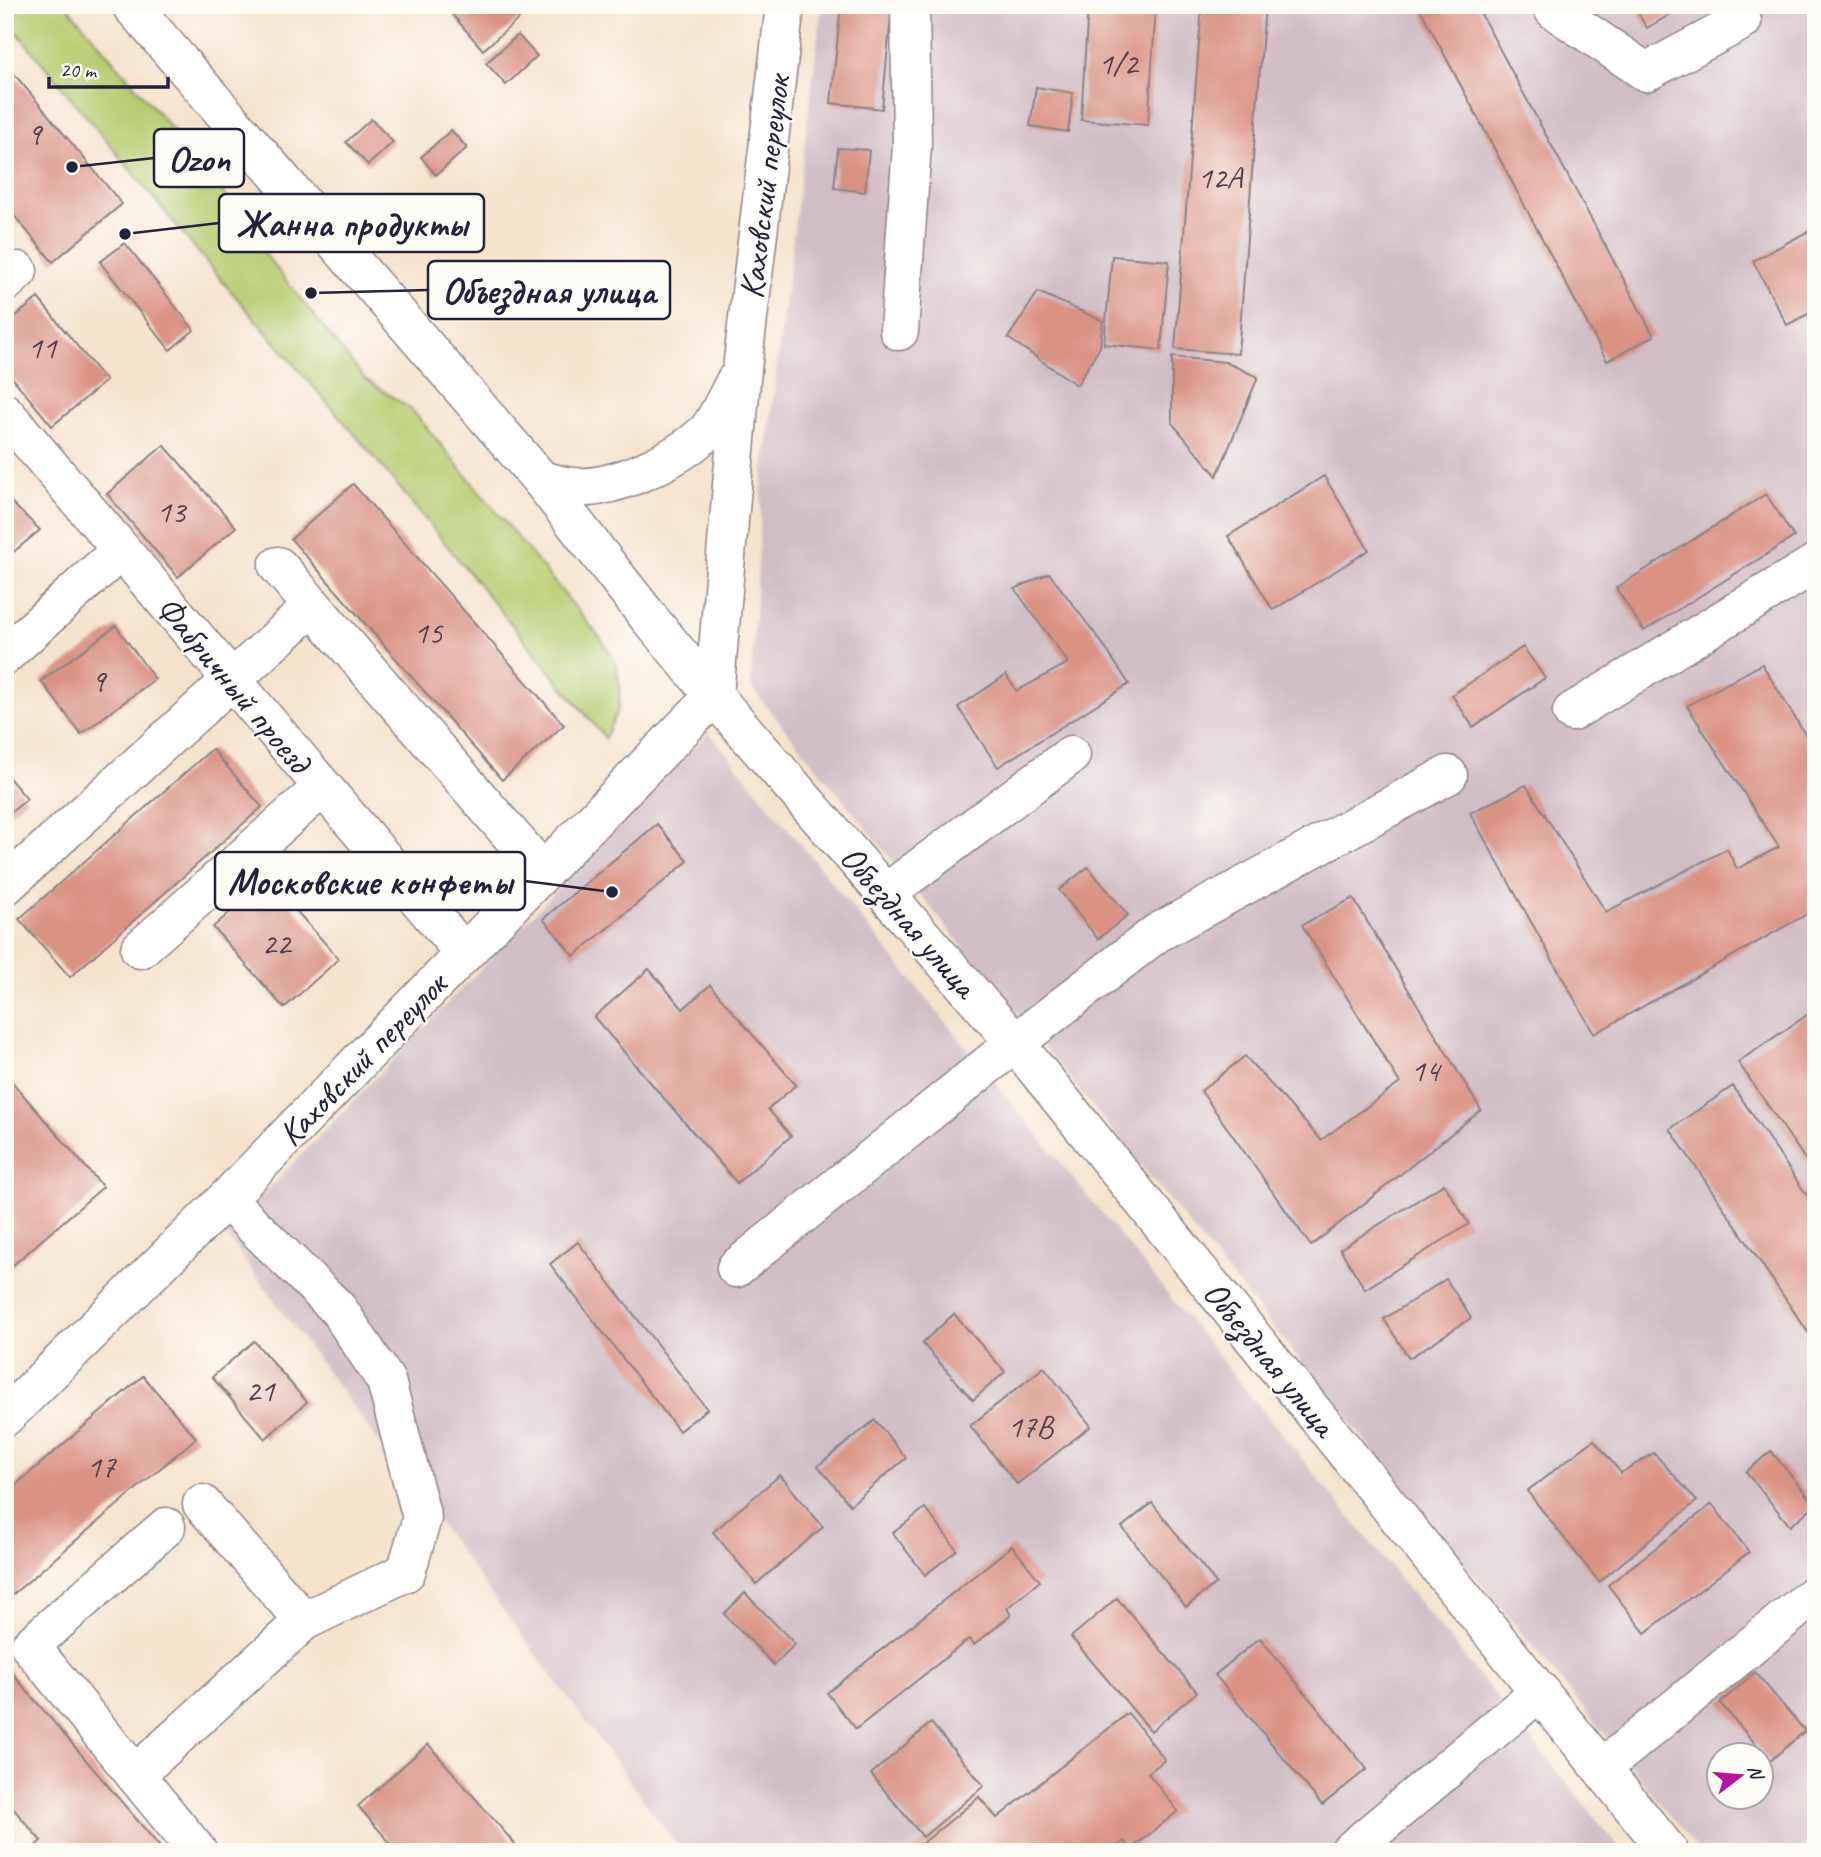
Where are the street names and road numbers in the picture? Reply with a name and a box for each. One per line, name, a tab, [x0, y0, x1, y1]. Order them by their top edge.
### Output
street label: Каховский переулок	[728, 70, 801, 301]
street label: Фабричный проезд	[146, 586, 323, 785]
street label: Объездная улица	[830, 836, 989, 1009]
street label: Каховский переулок	[268, 961, 459, 1156]
street label: Объездная улица	[1193, 1271, 1348, 1447]

